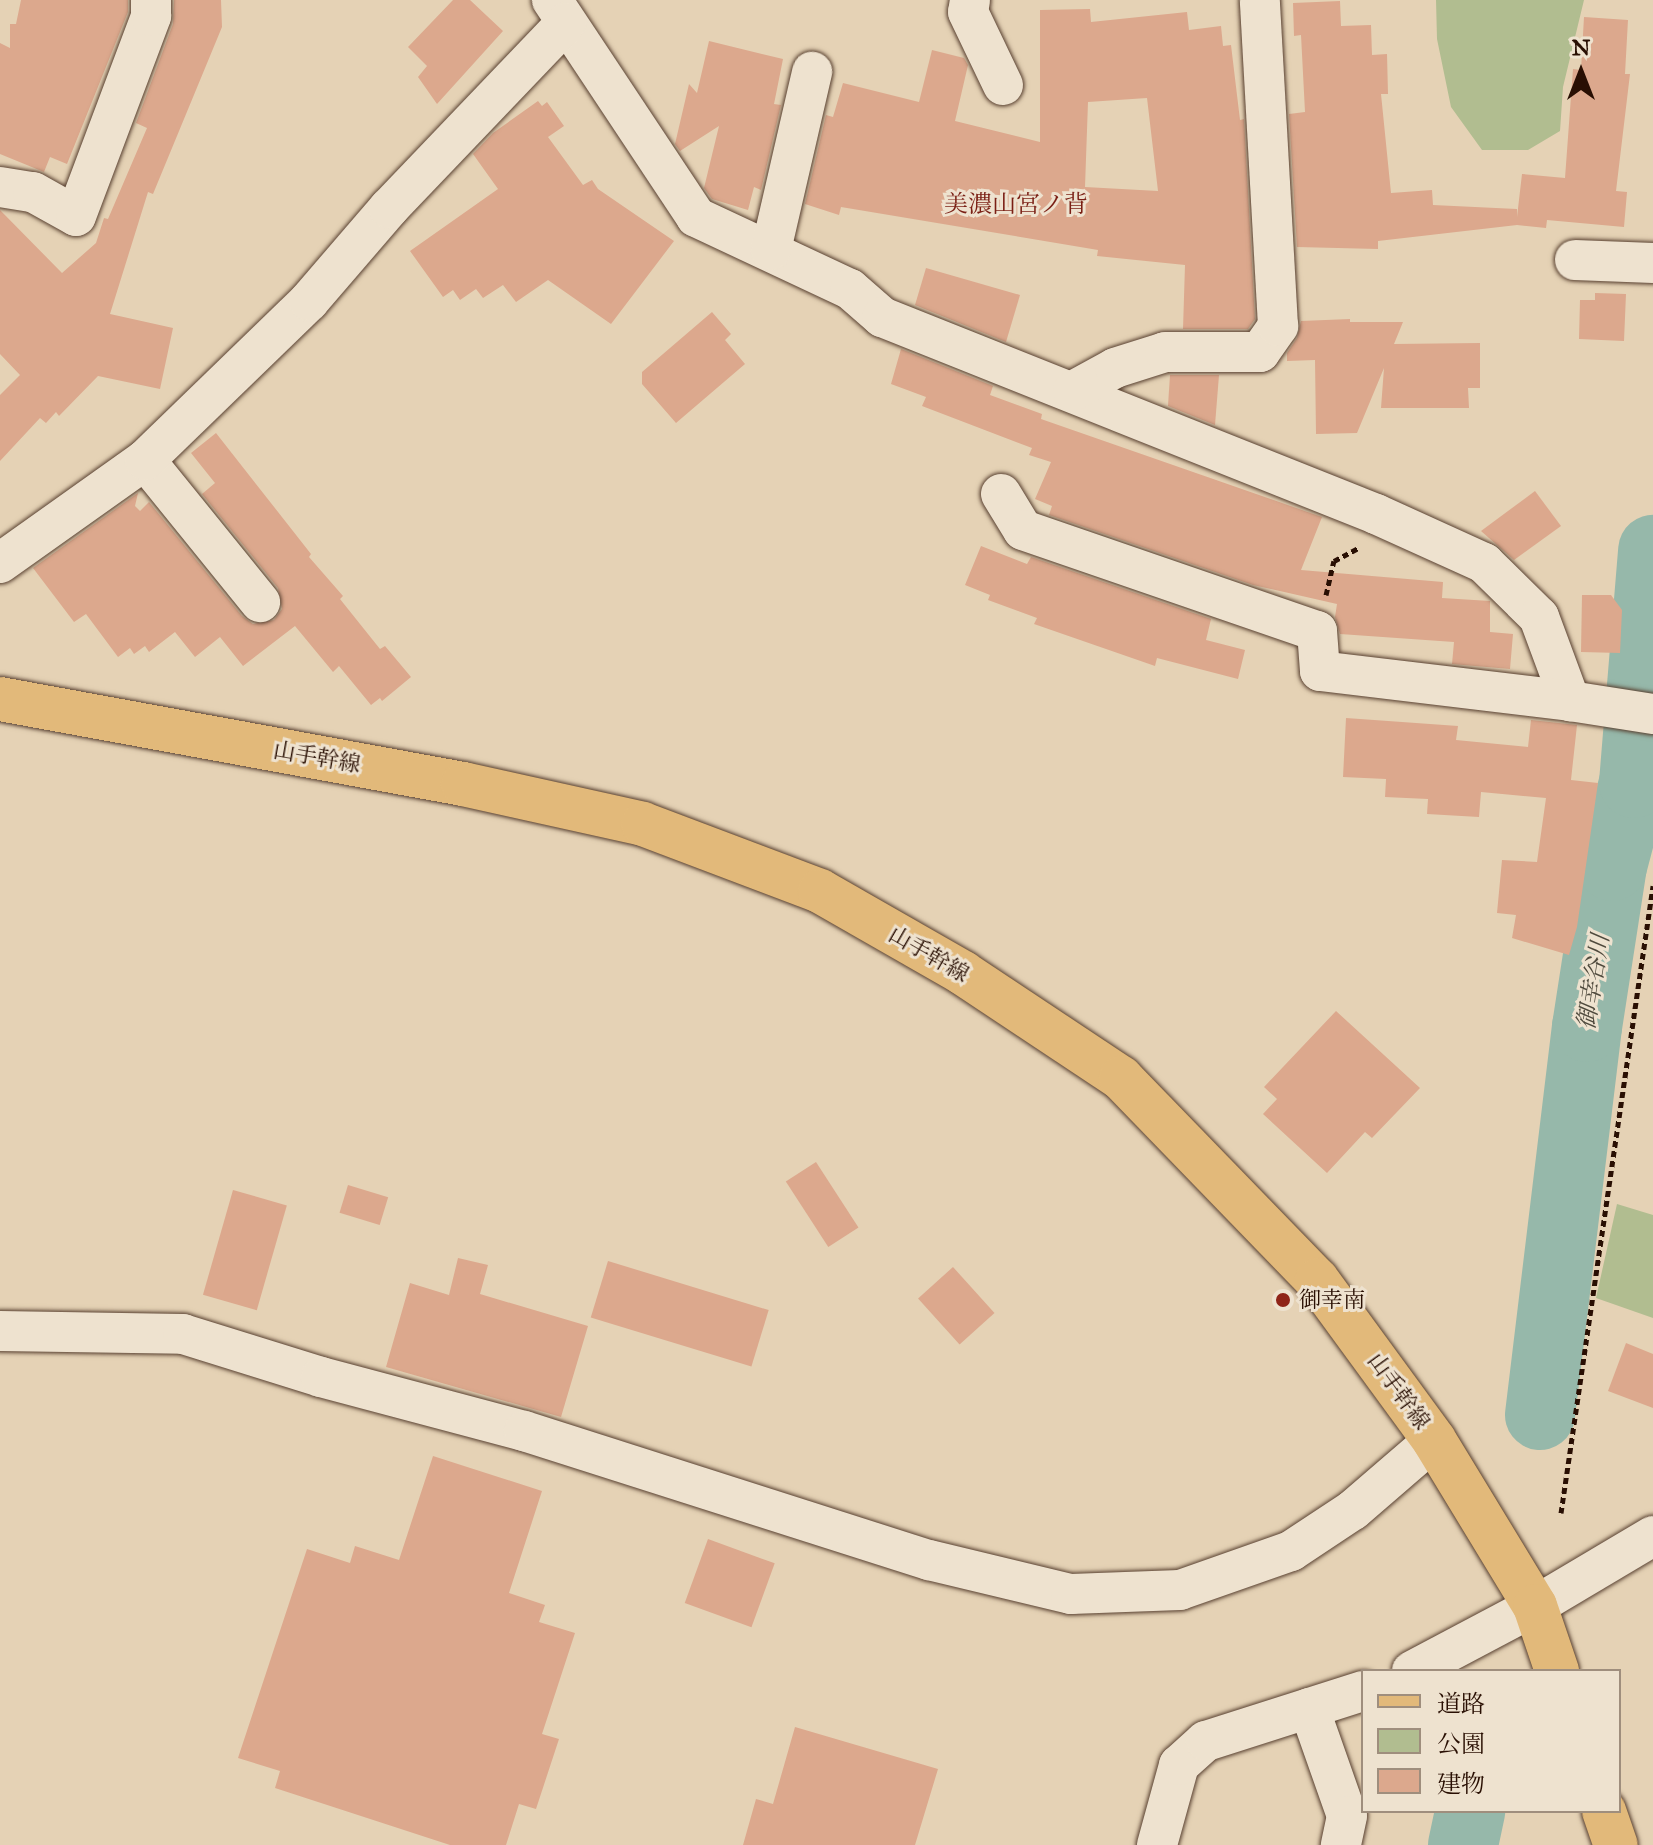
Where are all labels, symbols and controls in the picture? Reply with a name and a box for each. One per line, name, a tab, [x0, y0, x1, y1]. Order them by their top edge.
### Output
north arrow	[1541, 32, 1621, 112]
text: N	[1572, 34, 1590, 61]
district label: 美濃山宮ノ背	[944, 191, 1088, 219]
street label: 山手幹線	[271, 736, 363, 778]
street label: 山手幹線	[884, 921, 974, 987]
water label: 御幸谷川	[1572, 932, 1616, 1032]
place label: 御幸南	[1299, 1287, 1365, 1313]
marker: 御幸南	[1274, 1291, 1292, 1309]
street label: 山手幹線	[1362, 1348, 1436, 1434]
legend	[1361, 1669, 1621, 1813]
text: 道路	[1437, 1689, 1485, 1719]
text: 公園	[1437, 1729, 1485, 1759]
text: 建物	[1437, 1769, 1485, 1799]

